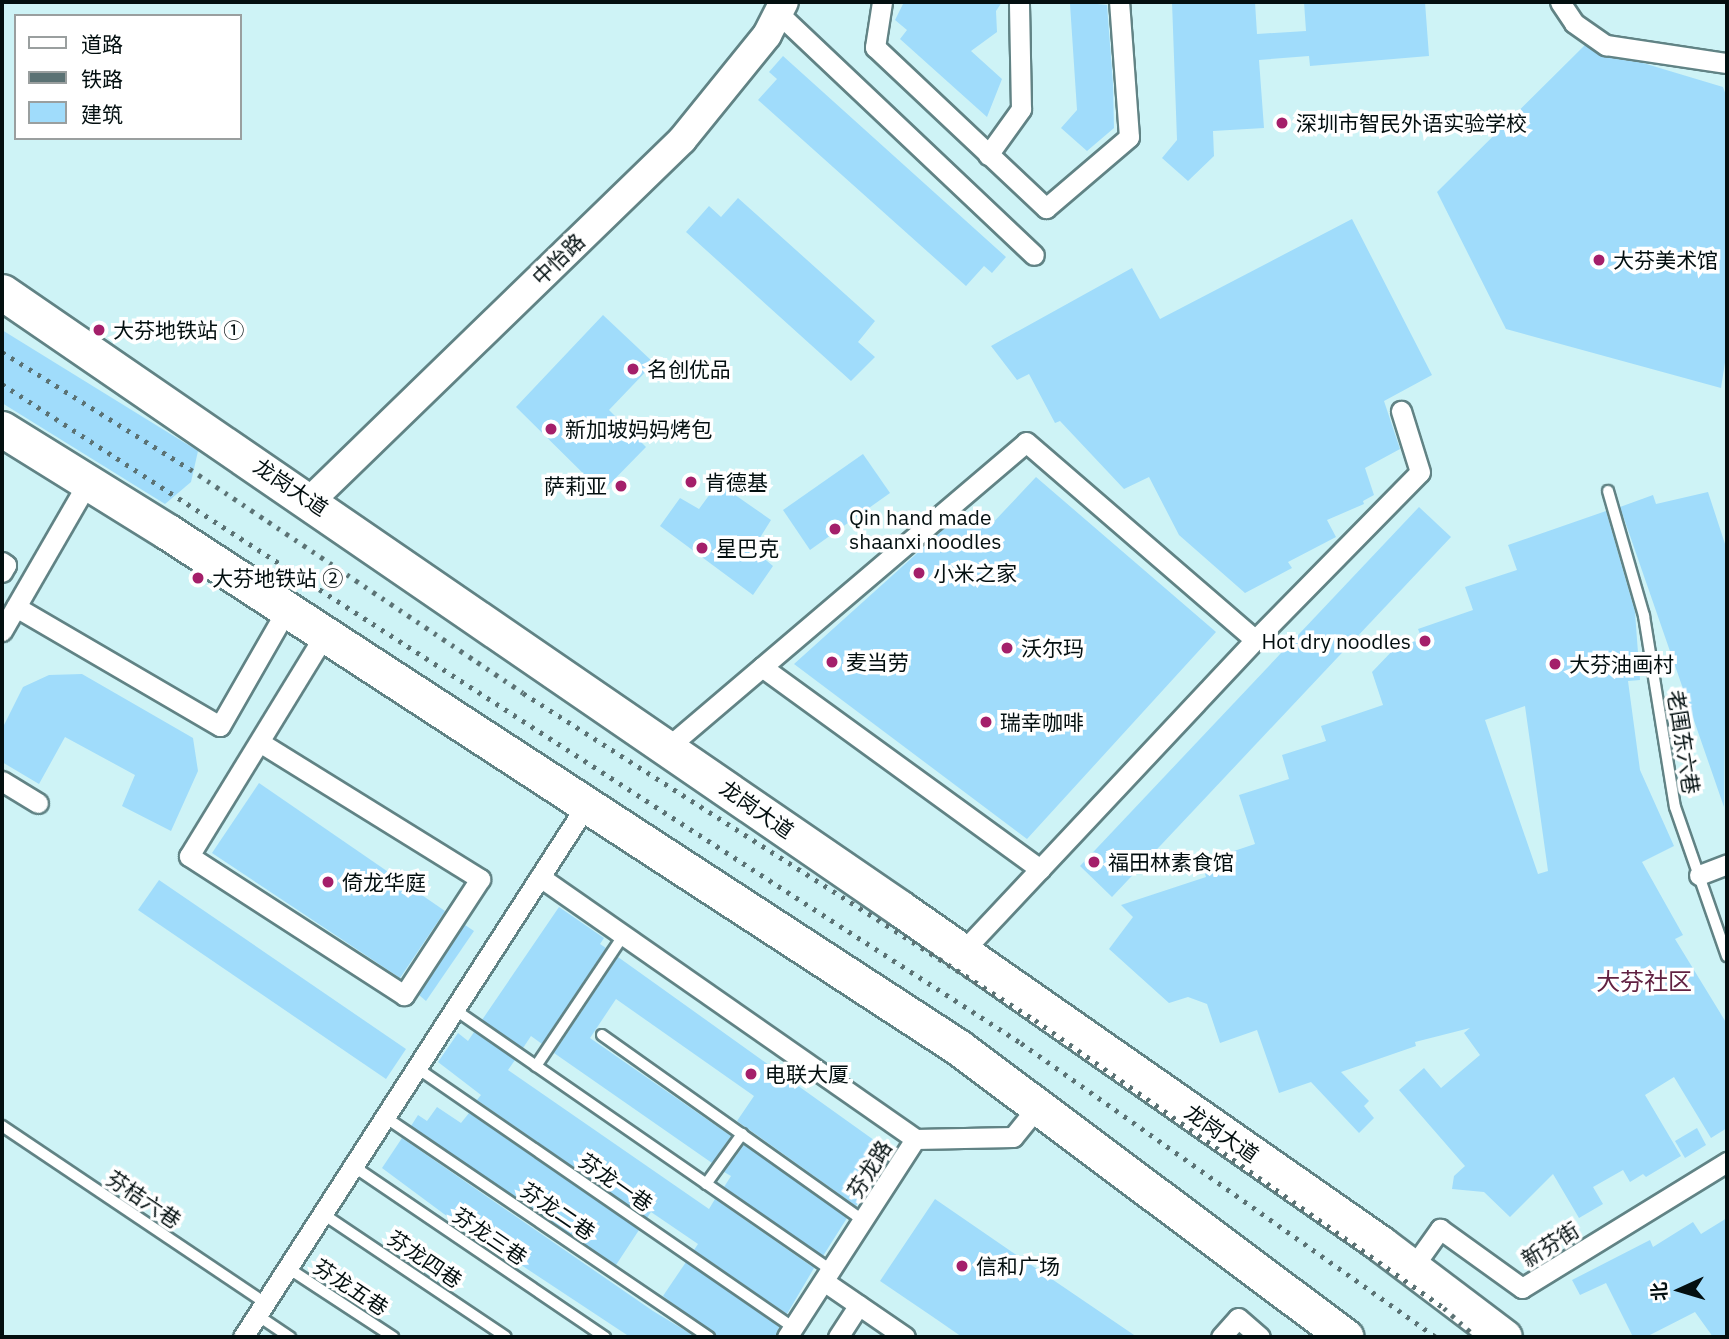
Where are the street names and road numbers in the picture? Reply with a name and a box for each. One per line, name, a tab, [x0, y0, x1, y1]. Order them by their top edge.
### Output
street label: 中怡路	[527, 228, 589, 290]
street label: 龙岗大道	[249, 453, 333, 521]
street label: 老围东六巷	[1663, 688, 1705, 796]
street label: 龙岗大道	[715, 775, 799, 843]
street label: 龙岗大道	[1180, 1099, 1264, 1167]
street label: 芬龙路	[842, 1136, 896, 1202]
street label: 芬龙一巷	[574, 1148, 658, 1216]
street label: 芬桔六巷	[102, 1165, 186, 1233]
street label: 芬龙二巷	[516, 1177, 600, 1245]
street label: 芬龙三巷	[448, 1202, 532, 1270]
street label: 新芬街	[1517, 1217, 1583, 1271]
street label: 芬龙四巷	[383, 1225, 467, 1293]
street label: 芬龙五巷	[309, 1254, 393, 1320]

